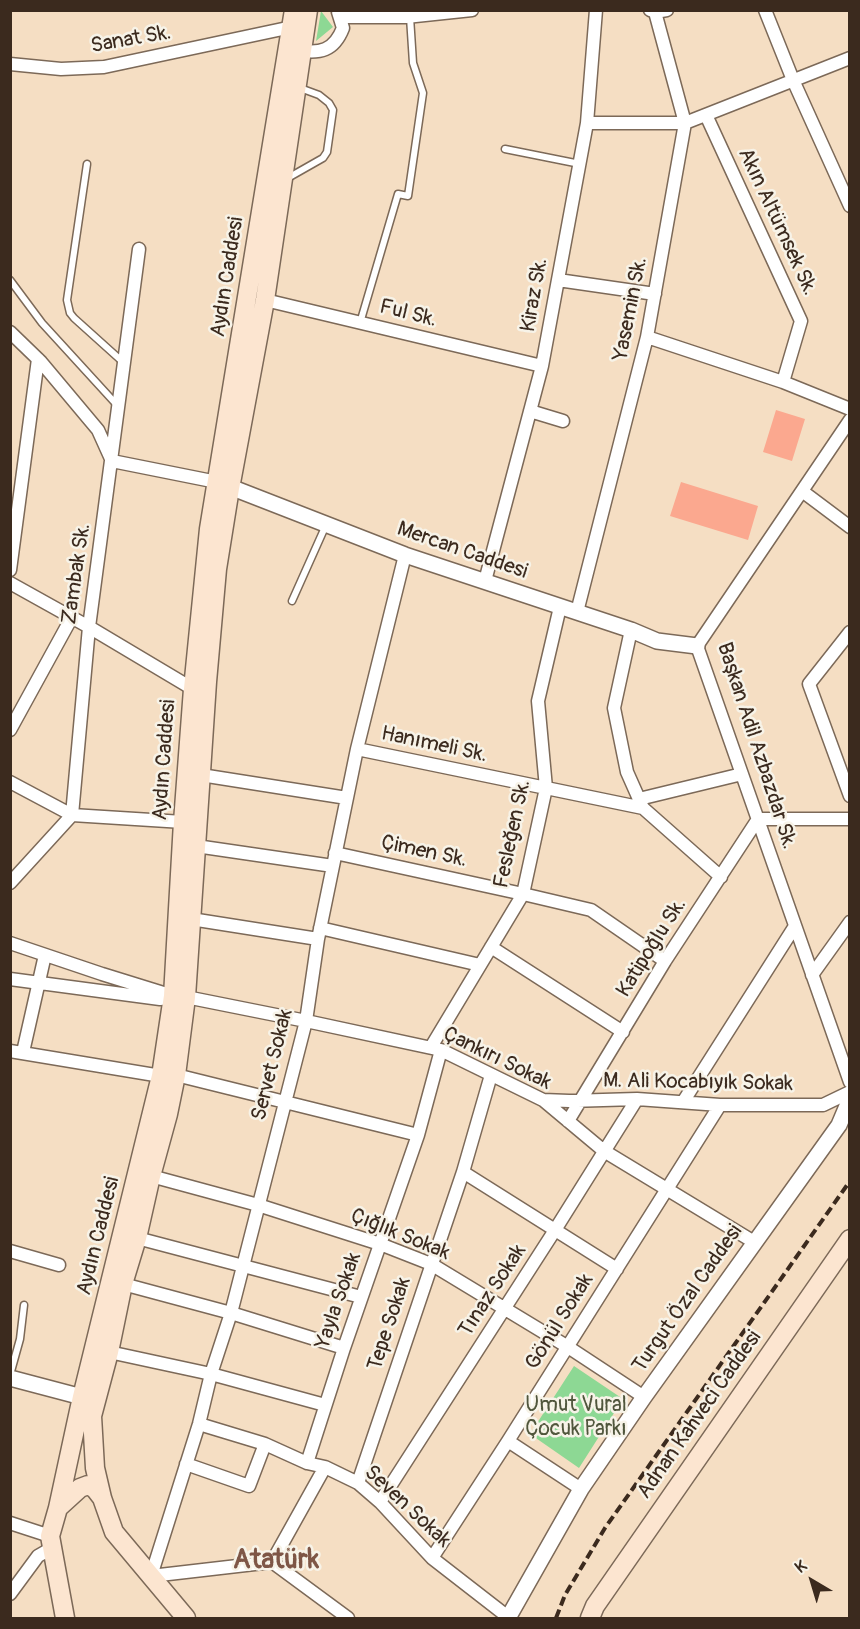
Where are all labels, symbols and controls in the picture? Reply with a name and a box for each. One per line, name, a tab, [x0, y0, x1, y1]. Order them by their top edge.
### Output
street label: Sanat Sk.	[89, 21, 173, 59]
street label: Akın Altümsek Sk.	[732, 144, 822, 300]
street label: Aydın Caddesi	[206, 215, 250, 339]
street label: Yasemin Sk.	[609, 255, 653, 363]
street label: Kiraz Sk.	[516, 256, 554, 334]
street label: Ful Sk.	[377, 295, 439, 333]
street label: Mercan Caddesi	[394, 517, 530, 585]
street label: Zambak Sk.	[57, 522, 97, 626]
street label: Başkan Adil Azbazdar Sk.	[711, 640, 801, 852]
street label: Aydın Caddesi	[148, 699, 182, 821]
street label: Hanımeli Sk.	[379, 721, 489, 769]
street label: Fesleğen Sk.	[489, 778, 537, 890]
street label: Çimen Sk.	[379, 831, 469, 873]
street label: Katipoğlu Sk.	[612, 894, 692, 1002]
street label: Servet Sokak	[247, 1007, 299, 1123]
street label: Çankırı Sokak	[439, 1022, 555, 1096]
street label: M. Ali Kocabıyık Sokak	[603, 1069, 793, 1097]
street label: Aydın Caddesi	[72, 1174, 126, 1298]
street label: Çığlık Sokak	[347, 1204, 453, 1266]
street label: Turgut Özal Caddesi	[628, 1220, 748, 1378]
street label: Tınaz Sokak	[454, 1240, 532, 1342]
street label: Yayla Sokak	[311, 1250, 367, 1352]
street label: Gönül Sokak	[521, 1269, 599, 1375]
street label: Tepe Sokak	[363, 1274, 417, 1374]
street label: Adnan Kahveci Caddesi	[632, 1326, 768, 1504]
park label: Umut Vural Çocuk Parkı	[525, 1393, 627, 1443]
street label: Seven Sokak	[358, 1461, 456, 1553]
district label: Atatürk	[233, 1545, 319, 1577]
north arrow	[782, 1551, 842, 1611]
text: K	[791, 1556, 811, 1578]

